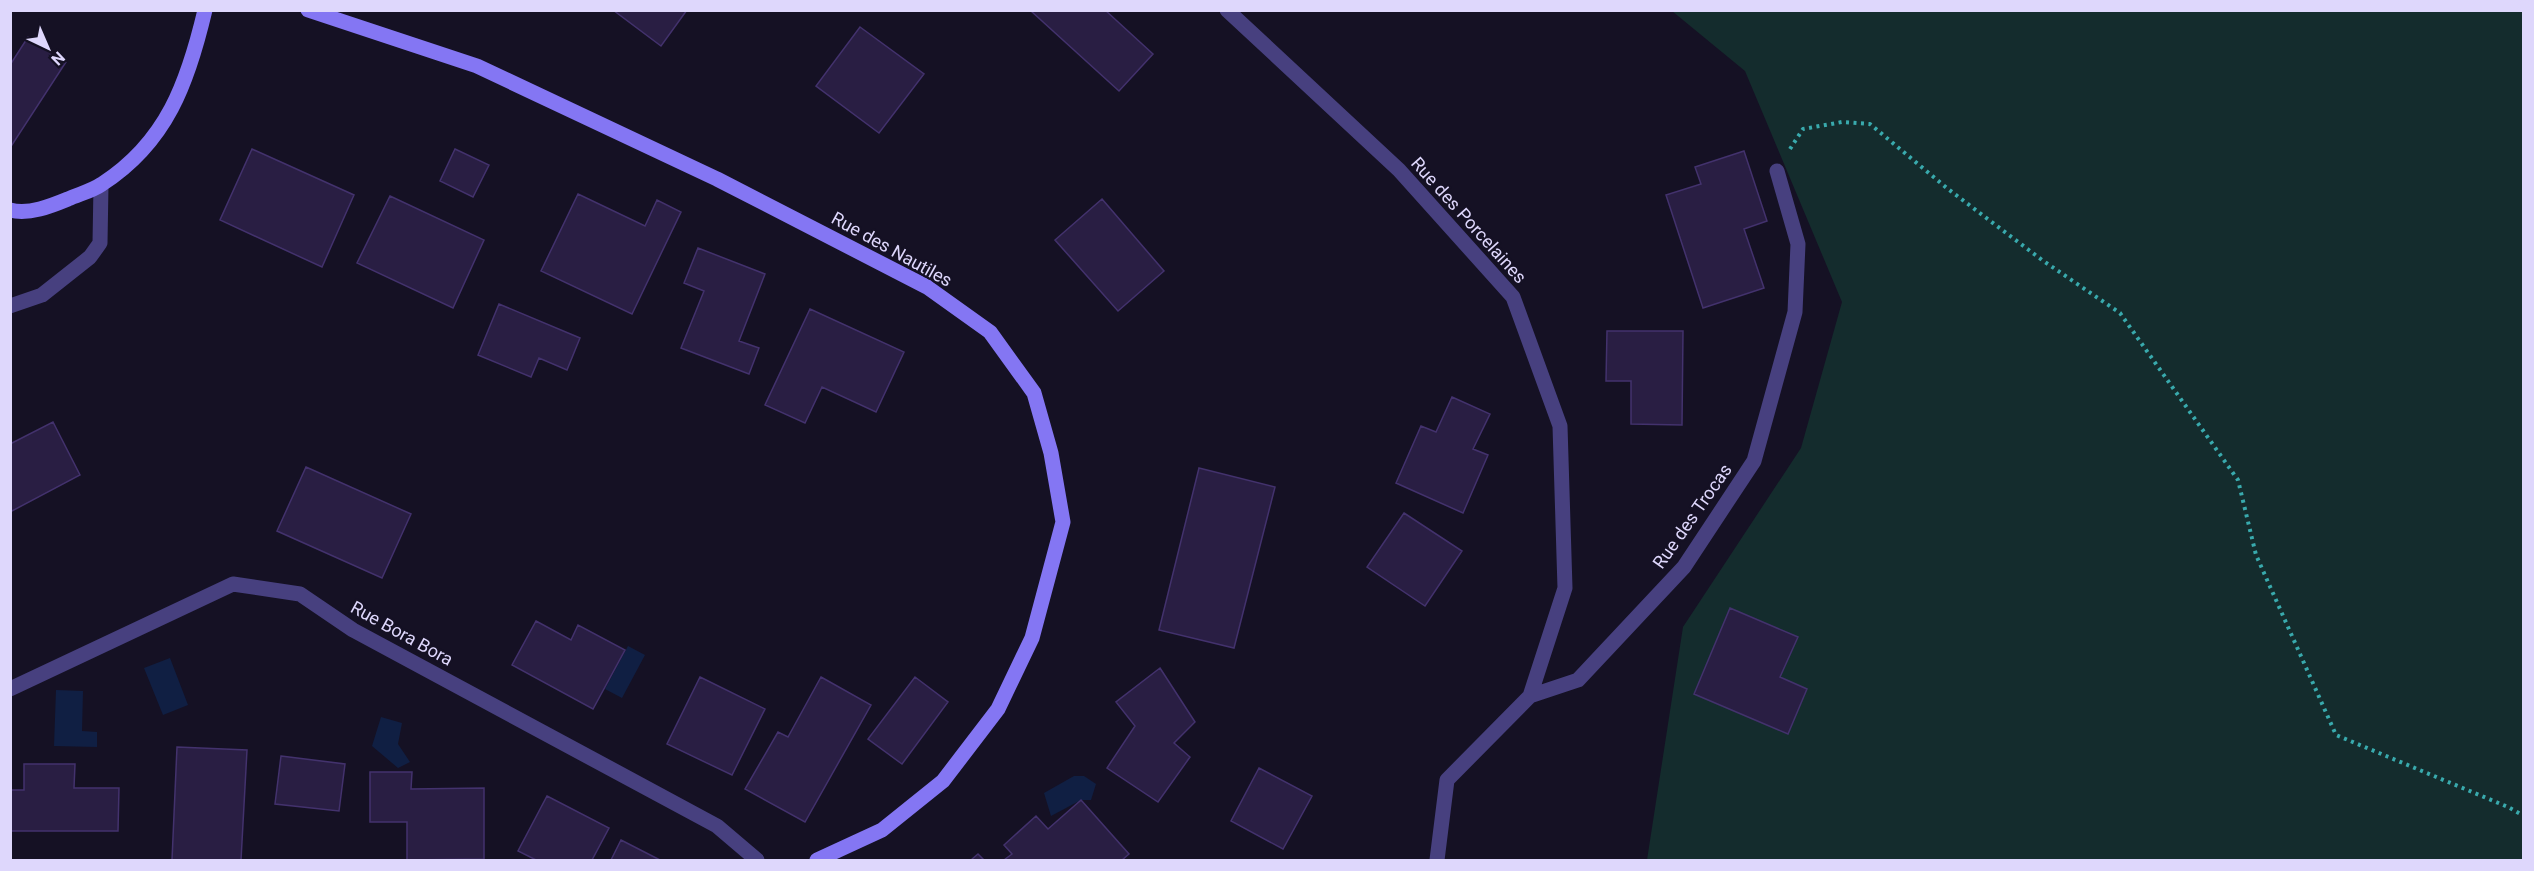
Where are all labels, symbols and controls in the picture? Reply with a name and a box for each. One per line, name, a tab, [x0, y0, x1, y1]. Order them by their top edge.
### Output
north arrow	[18, 18, 78, 78]
text: N	[47, 48, 69, 69]
street label: Rue des Porcelaines	[1407, 153, 1531, 287]
street label: Rue des Nautiles	[828, 207, 956, 291]
street label: Rue des Trocas	[1648, 460, 1736, 572]
street label: Rue Bora Bora	[347, 596, 457, 670]

